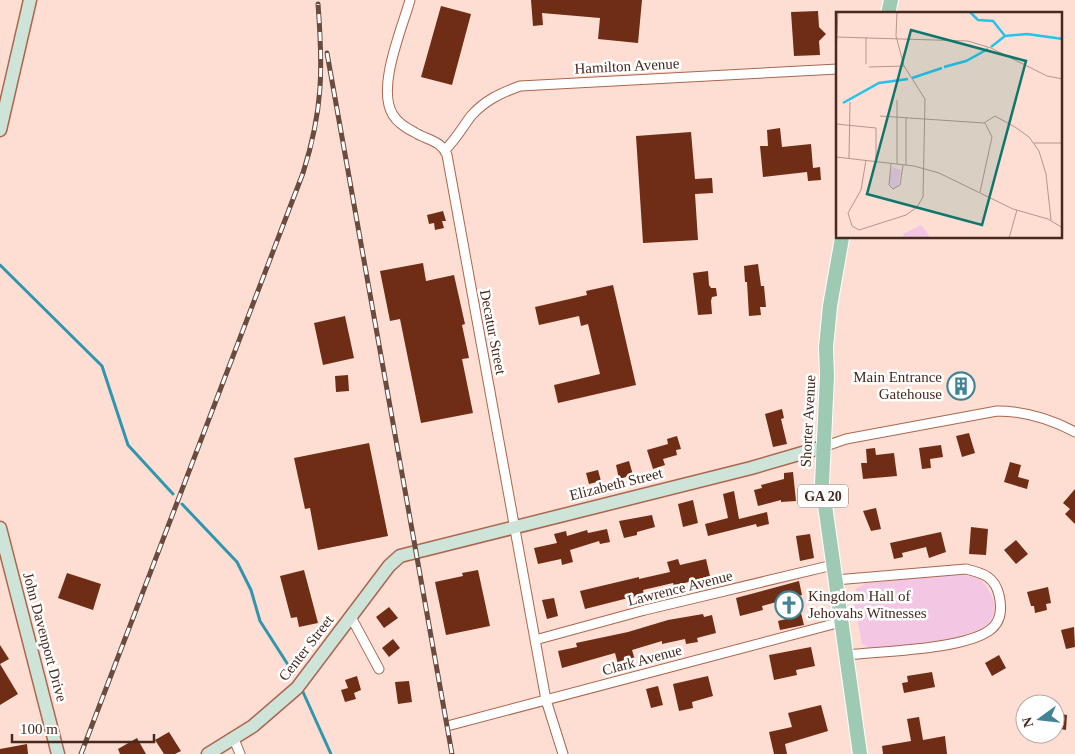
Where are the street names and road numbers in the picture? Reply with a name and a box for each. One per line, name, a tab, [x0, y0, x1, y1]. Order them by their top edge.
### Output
street label: Hamilton Avenue	[574, 55, 680, 77]
street label: Decatur Street	[477, 288, 509, 377]
street label: Shorter Avenue	[798, 374, 818, 468]
street label: Elizabeth Street	[568, 465, 665, 503]
road number: GA 20	[798, 484, 848, 508]
street label: Lawrence Avenue	[626, 567, 734, 609]
street label: John Davenport Drive	[20, 571, 70, 704]
street label: Center Street	[275, 611, 337, 684]
street label: Clark Avenue	[600, 642, 684, 678]

